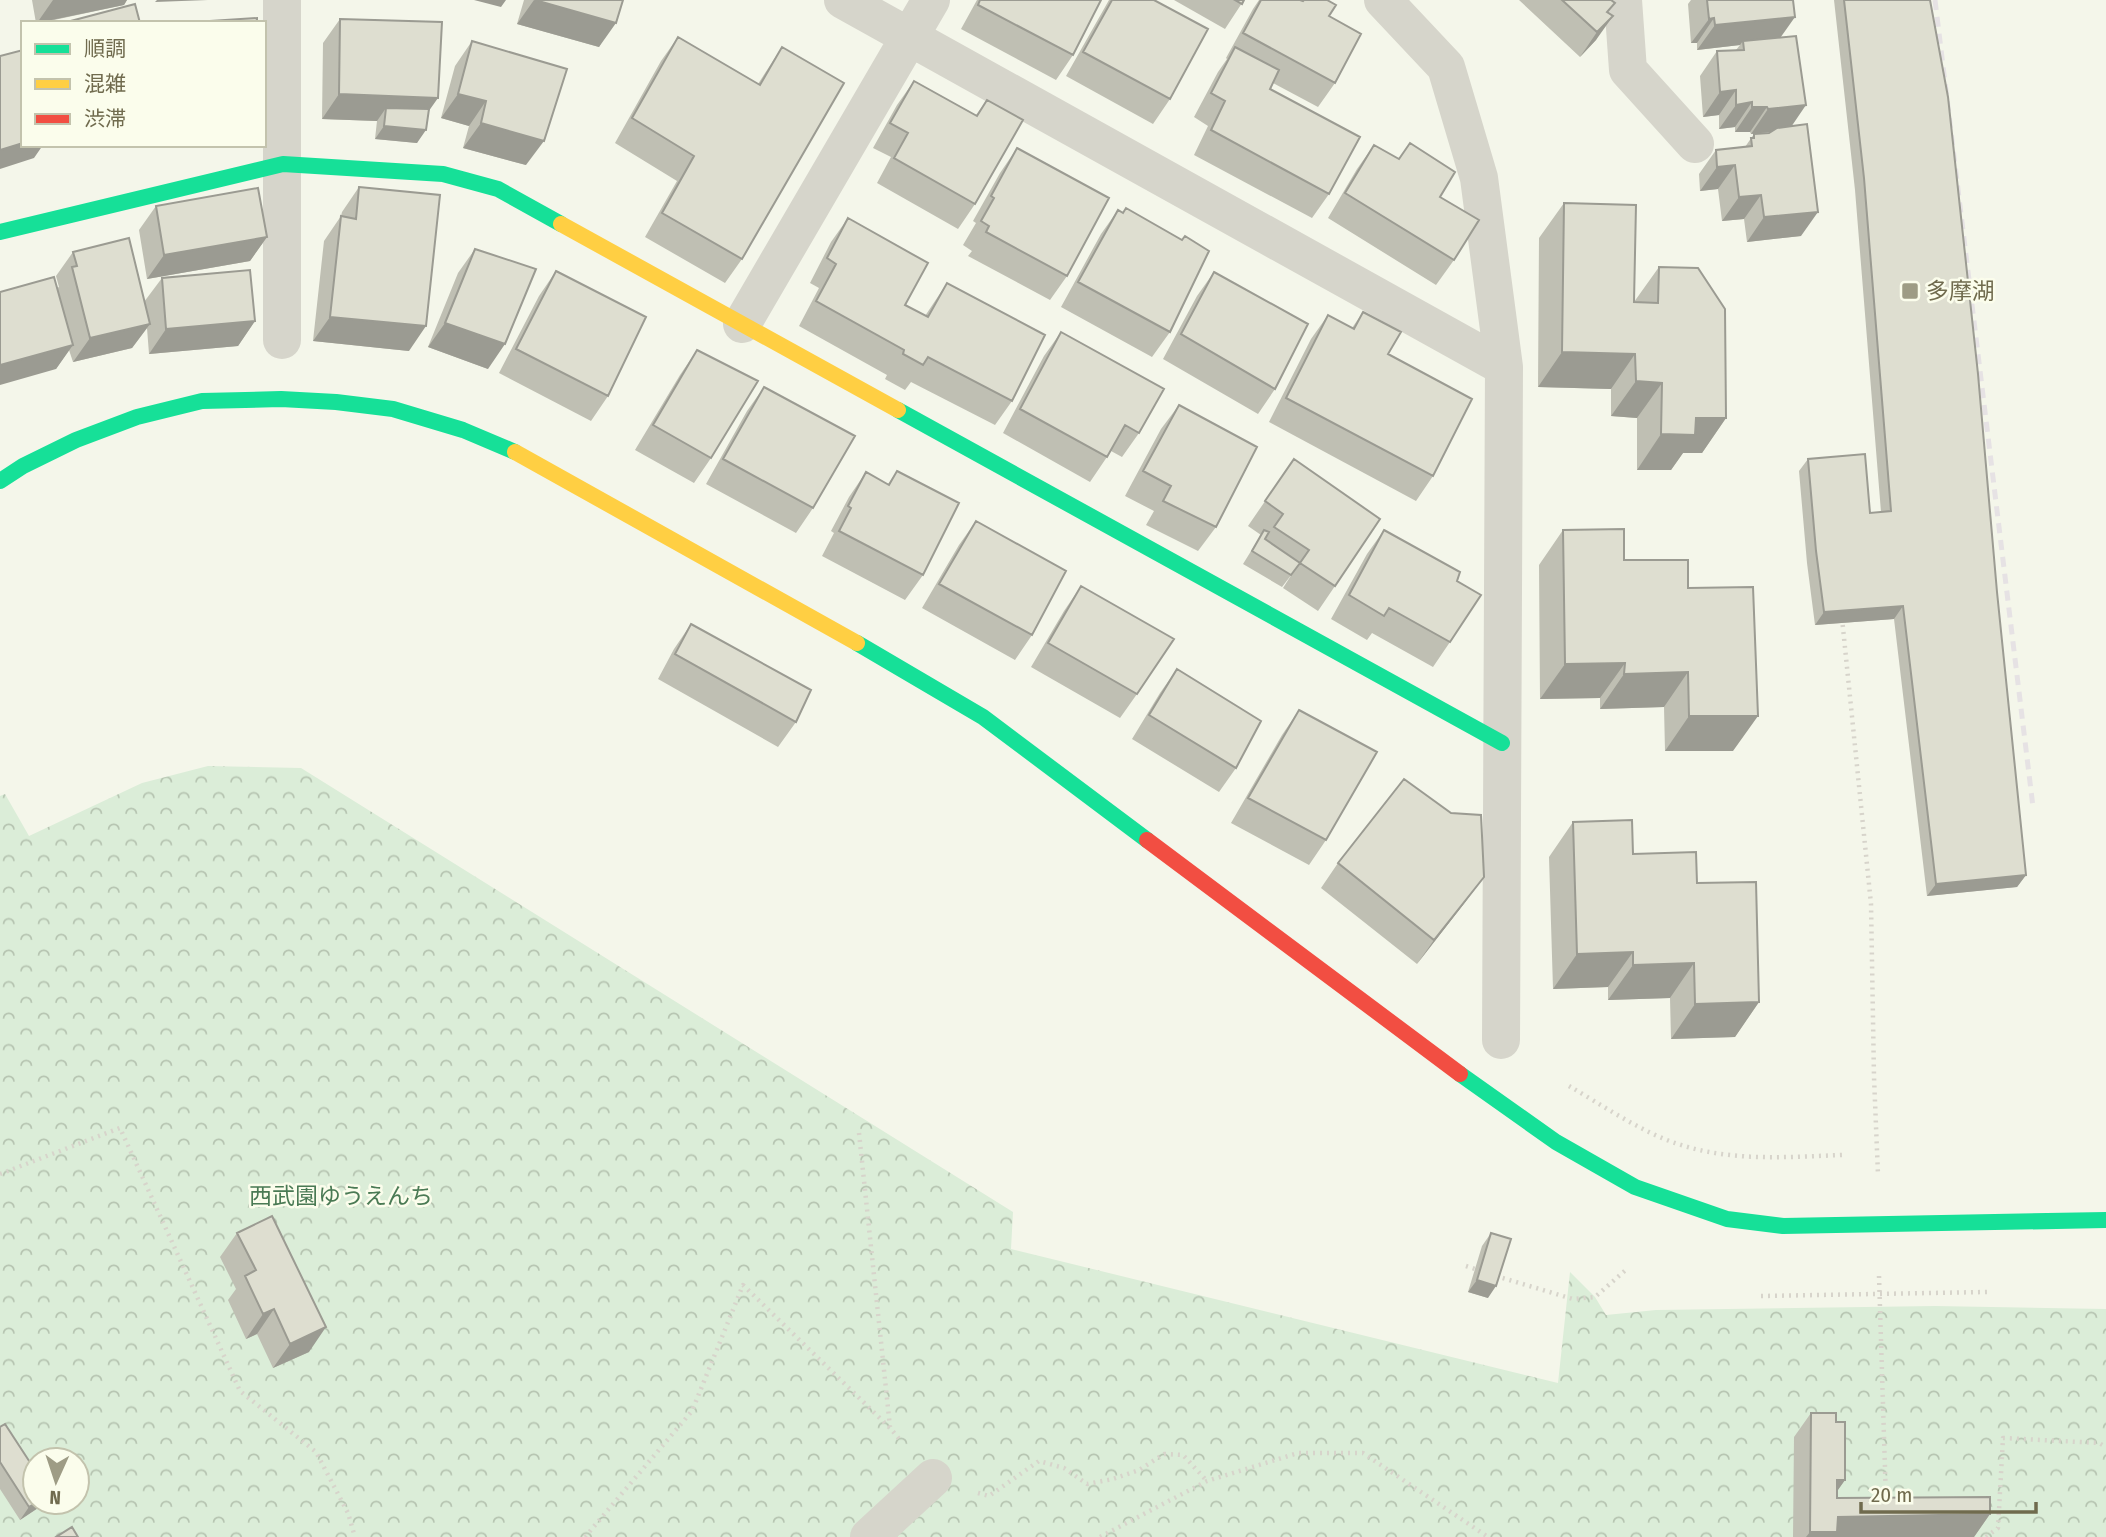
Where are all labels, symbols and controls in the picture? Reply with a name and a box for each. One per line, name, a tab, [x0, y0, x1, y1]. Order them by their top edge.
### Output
legend	[21, 21, 266, 147]
text: 順調	[84, 36, 126, 62]
text: 混雑	[84, 71, 126, 97]
text: 渋滞	[84, 106, 126, 132]
place label: 多摩湖	[1926, 277, 1995, 305]
marker: 多摩湖	[1900, 281, 1920, 301]
park label: 西武園ゆうえんち	[249, 1182, 433, 1210]
north arrow	[21, 1446, 91, 1516]
scale bar	[1861, 1470, 2036, 1514]
text: 20 m	[1871, 1482, 1912, 1508]
text: N	[49, 1486, 61, 1509]

